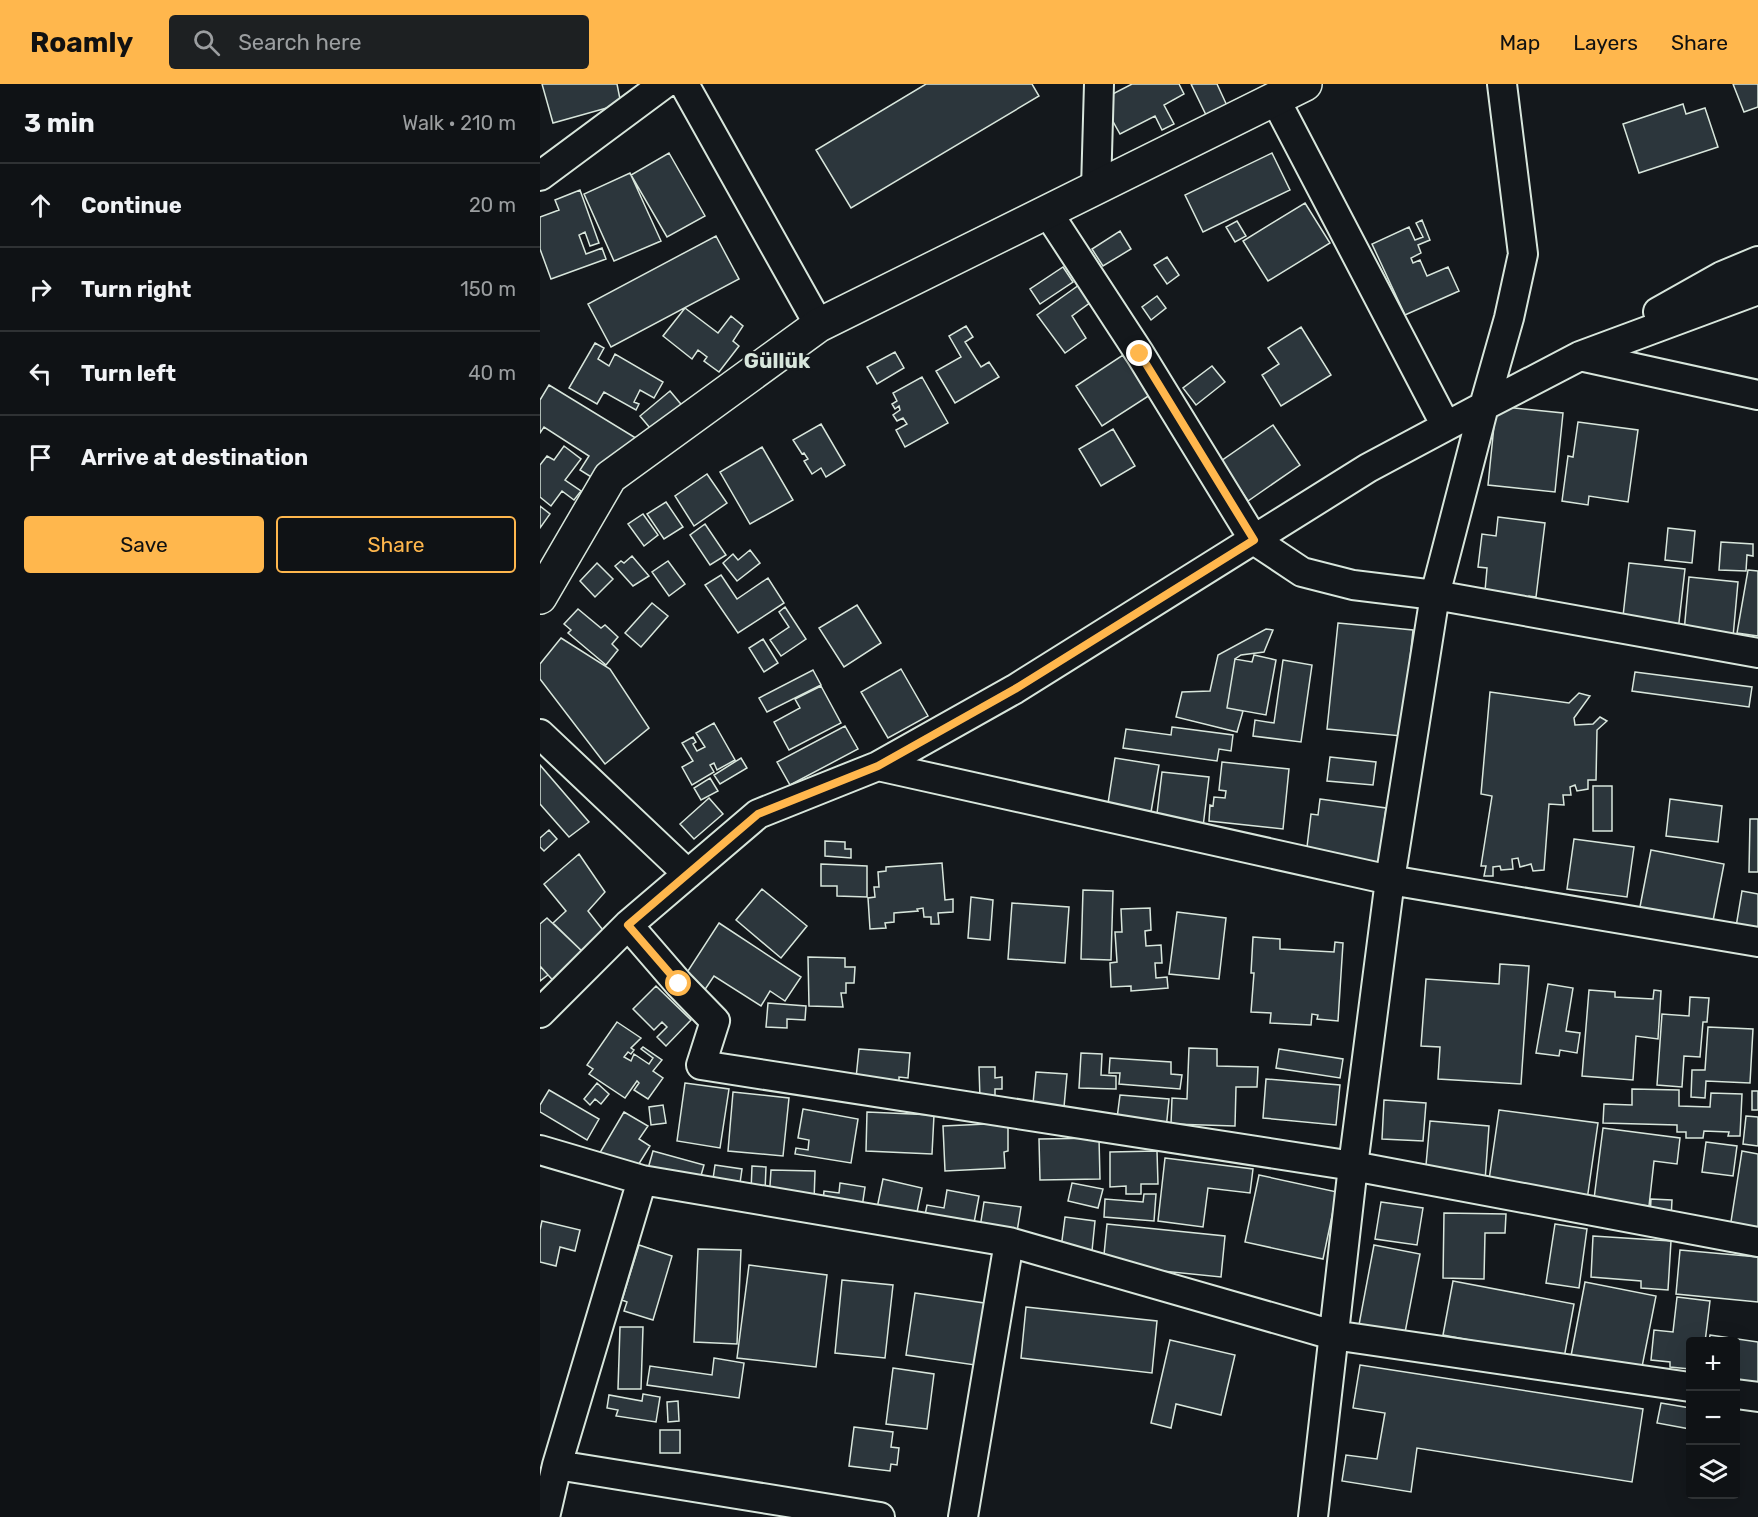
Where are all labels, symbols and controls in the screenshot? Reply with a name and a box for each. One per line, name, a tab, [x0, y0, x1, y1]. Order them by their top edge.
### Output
search box	[169, 15, 589, 69]
text: Roamly	[30, 26, 133, 59]
icon: search	[190, 26, 223, 59]
text: Search here	[238, 29, 362, 56]
text: Map	[1499, 30, 1540, 55]
text: Layers	[1573, 30, 1638, 55]
text: Share	[1671, 30, 1728, 55]
text: 3 min	[24, 108, 95, 139]
text: Walk · 210 m	[402, 111, 516, 135]
icon: ahead	[24, 189, 57, 222]
text: Continue	[81, 192, 182, 219]
text: 20 m	[469, 193, 516, 217]
icon: right	[24, 273, 57, 306]
text: Turn right	[81, 276, 191, 303]
text: 150 m	[460, 277, 516, 301]
route end	[1126, 340, 1152, 366]
district label: Güllük	[744, 348, 811, 373]
icon: left	[24, 357, 57, 390]
text: Turn left	[81, 360, 176, 387]
text: 40 m	[468, 361, 516, 385]
icon: arrive	[24, 441, 57, 474]
text: Arrive at destination	[81, 444, 308, 471]
button: Save	[24, 516, 264, 573]
button: Share	[276, 516, 516, 573]
route start	[665, 970, 691, 996]
map controls	[1686, 1337, 1740, 1499]
button: +	[1686, 1337, 1740, 1391]
button: −	[1686, 1391, 1740, 1445]
button: layers	[1686, 1445, 1740, 1499]

